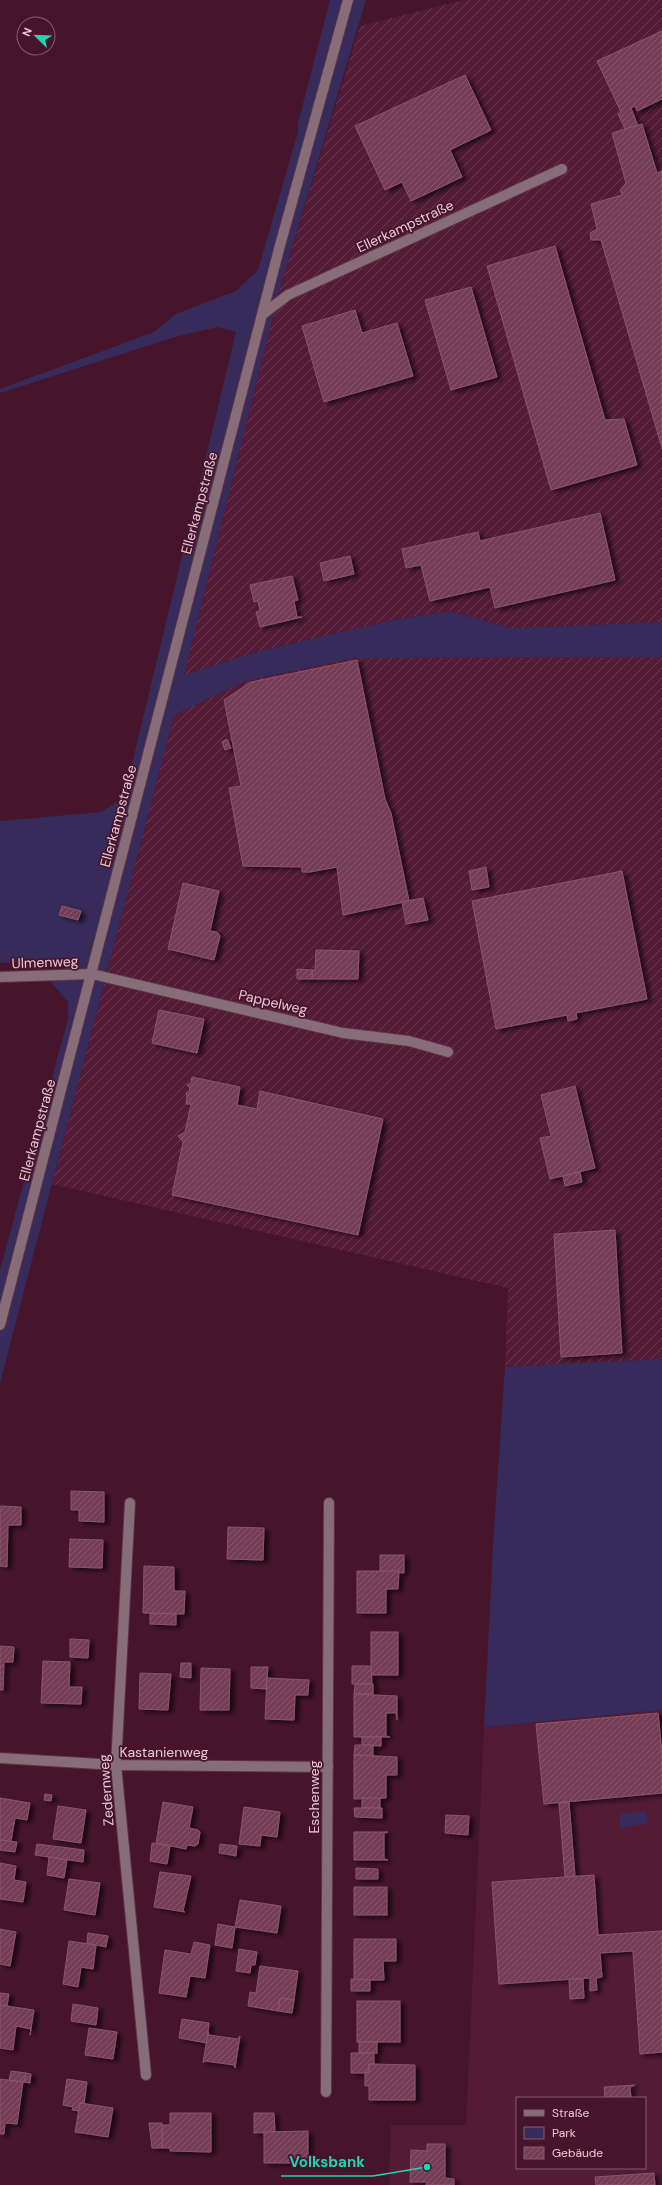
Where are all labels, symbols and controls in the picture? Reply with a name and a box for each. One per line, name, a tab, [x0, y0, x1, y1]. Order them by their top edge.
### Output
north arrow	[16, 16, 56, 56]
text: N	[19, 26, 35, 39]
street label: Ellerkampstraße	[354, 196, 456, 256]
street label: Ellerkampstraße	[177, 450, 221, 556]
street label: Ellerkampstraße	[96, 763, 140, 869]
street label: Ulmenweg	[11, 952, 79, 972]
street label: Pappelweg	[237, 985, 309, 1019]
street label: Ellerkampstraße	[15, 1077, 59, 1183]
street label: Kastanienweg	[120, 1743, 209, 1761]
street label: Zedernweg	[95, 1753, 117, 1826]
street label: Eschenweg	[305, 1760, 323, 1834]
legend	[516, 2097, 646, 2169]
text: Straße	[552, 2105, 589, 2121]
text: Park	[552, 2125, 576, 2141]
text: Gebäude	[552, 2145, 603, 2161]
callout: Volksbank	[281, 2149, 373, 2176]
text: Volksbank	[289, 2152, 365, 2172]

